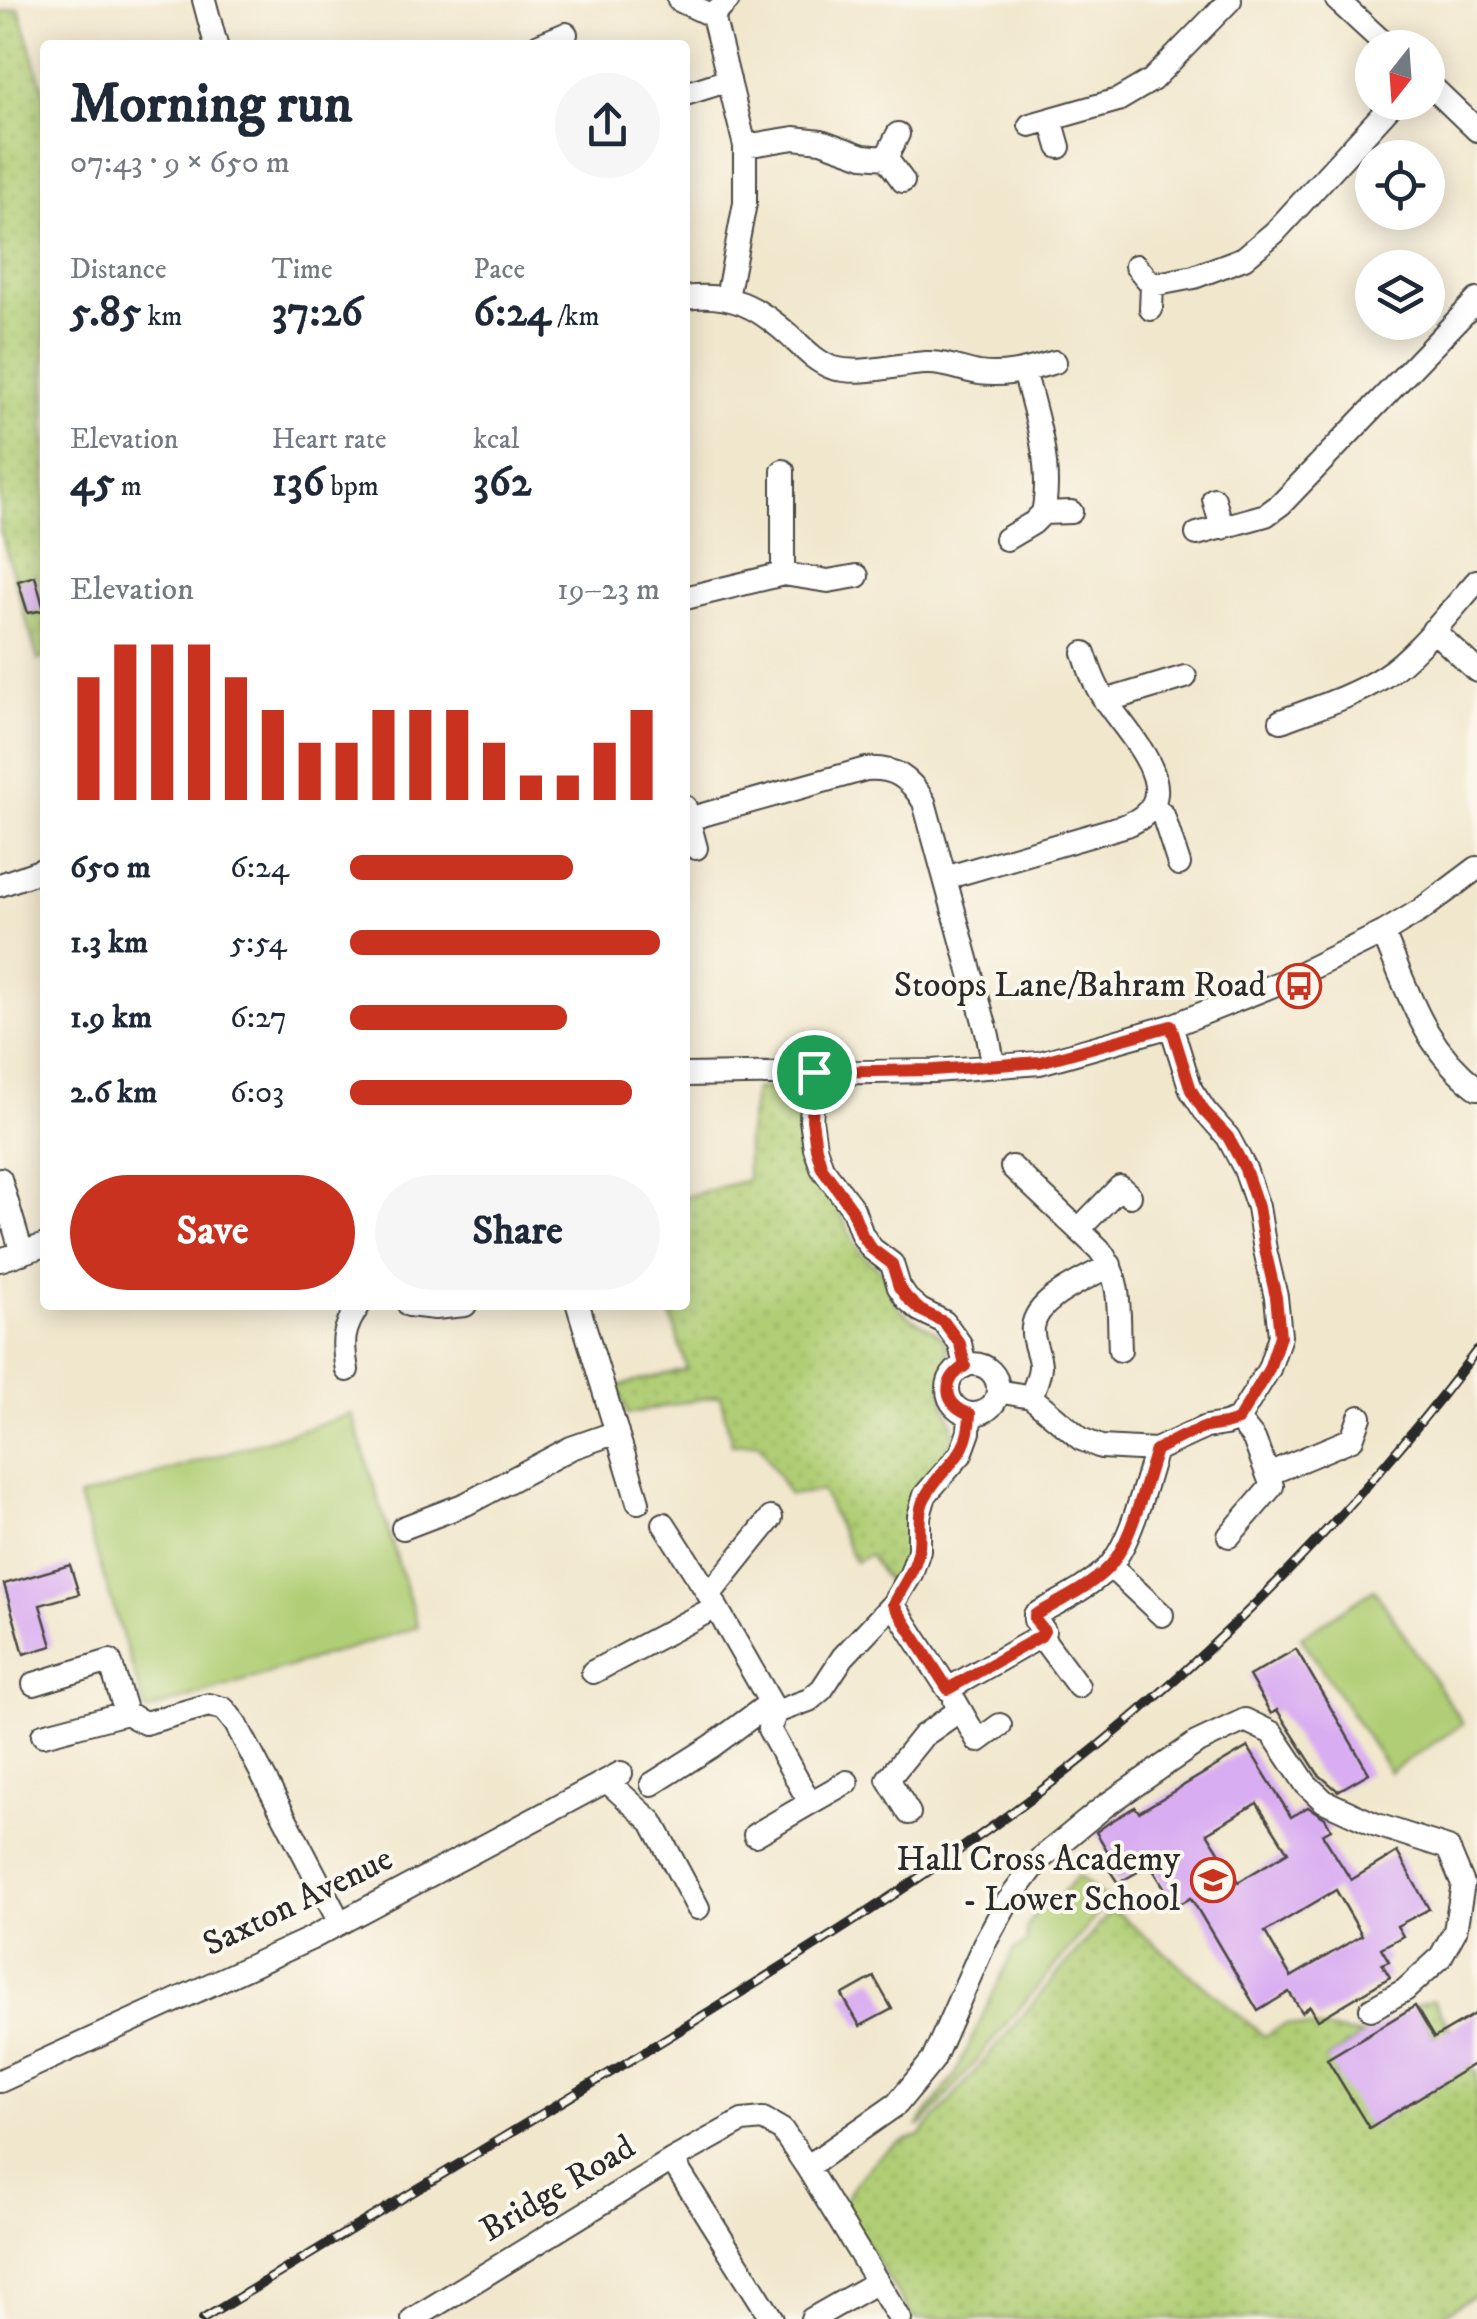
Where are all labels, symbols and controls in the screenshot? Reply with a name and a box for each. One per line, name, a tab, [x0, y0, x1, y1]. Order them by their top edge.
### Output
north arrow	[1355, 30, 1445, 120]
map controls	[1355, 30, 1445, 340]
text: Morning run	[70, 71, 352, 140]
button: share	[555, 73, 660, 178]
button: locate	[1355, 140, 1445, 230]
text: 07:43 · 9 × 650 m	[70, 143, 290, 183]
button: layers	[1355, 250, 1445, 340]
text: Distance	[70, 252, 166, 287]
text: Time	[272, 252, 332, 287]
text: Pace	[473, 252, 525, 287]
text: 5.85	[70, 287, 141, 339]
text: 37:26	[272, 287, 363, 339]
text: 6:24	[473, 287, 551, 339]
text: km	[141, 299, 182, 334]
text: /km	[551, 299, 600, 334]
text: Elevation	[70, 422, 178, 457]
text: Heart rate	[272, 422, 387, 457]
text: kcal	[473, 422, 519, 457]
text: 45	[70, 457, 115, 509]
text: 136	[272, 457, 325, 509]
text: 362	[473, 457, 532, 509]
text: m	[115, 469, 142, 504]
text: bpm	[325, 469, 379, 504]
text: Elevation	[70, 570, 194, 610]
text: 19–23 m	[557, 570, 660, 610]
text: 650 m	[70, 848, 151, 888]
text: 6:24	[230, 848, 289, 888]
text: 1.3 km	[70, 923, 148, 963]
text: 5:54	[230, 923, 287, 963]
bus stop icon: Stoops Lane/Bahram Road	[1276, 963, 1322, 1009]
place label: Stoops Lane/Bahram Road	[894, 964, 1267, 1008]
text: 1.9 km	[70, 998, 152, 1038]
text: 6:27	[230, 998, 287, 1038]
pin	[772, 1030, 857, 1115]
icon: arrive	[787, 1045, 842, 1100]
text: 2.6 km	[70, 1073, 157, 1113]
text: 6:03	[230, 1073, 284, 1113]
button: Save	[70, 1175, 355, 1290]
button: Share	[375, 1175, 660, 1290]
street label: Saxton Avenue	[196, 1837, 400, 1967]
place label: Hall Cross Academy - Lower School	[896, 1838, 1180, 1922]
school or university icon: Hall Cross Academy - Lower School	[1190, 1857, 1236, 1903]
street label: Bridge Road	[473, 2125, 644, 2252]

